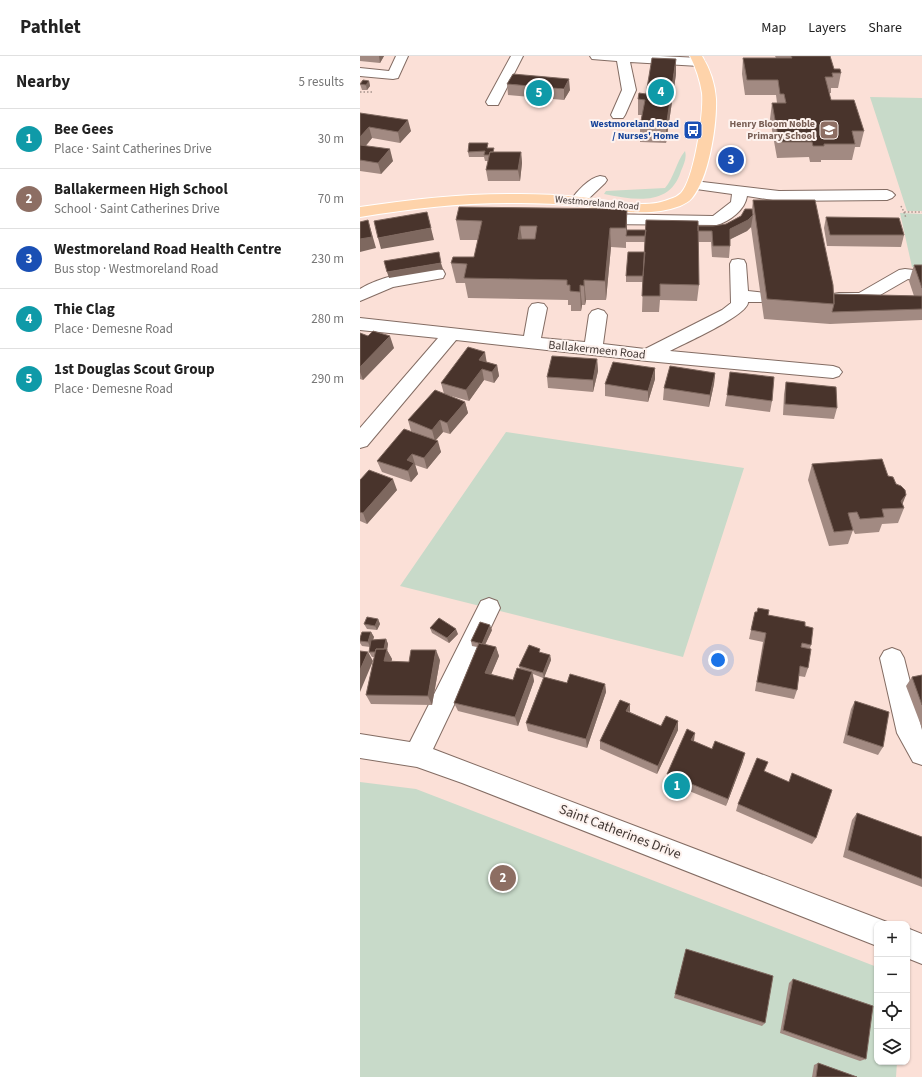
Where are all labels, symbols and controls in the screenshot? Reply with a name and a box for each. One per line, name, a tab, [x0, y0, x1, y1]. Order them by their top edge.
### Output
text: Pathlet	[20, 14, 81, 41]
text: Map	[761, 18, 786, 38]
text: Layers	[808, 18, 846, 38]
text: Share	[868, 18, 902, 38]
text: Nearby	[16, 70, 70, 94]
text: 5 results	[299, 73, 344, 91]
pin: 4	[648, 77, 674, 107]
pin: 5	[526, 78, 552, 108]
place label: Westmoreland Road / Nurses' Home	[590, 117, 679, 143]
place label: Henry Bloom Noble Primary School	[730, 117, 815, 143]
text: Bee Gees	[54, 119, 113, 140]
bus stop icon: Westmoreland Road / Nurses' Home	[682, 119, 704, 141]
school or university icon: Henry Bloom Noble Primary School	[818, 119, 840, 141]
text: 1	[26, 130, 32, 148]
text: 30 m	[318, 130, 344, 148]
text: Place · Saint Catherines Drive	[54, 140, 212, 158]
pin: 3	[718, 145, 744, 175]
text: Ballakermeen High School	[54, 179, 228, 200]
text: 2	[26, 190, 32, 208]
text: 70 m	[318, 190, 344, 208]
street label: Westmoreland Road	[554, 192, 640, 214]
text: School · Saint Catherines Drive	[54, 200, 220, 218]
text: Westmoreland Road Health Centre	[54, 239, 282, 260]
text: 3	[26, 250, 32, 268]
text: 230 m	[311, 250, 344, 268]
text: Bus stop · Westmoreland Road	[54, 260, 218, 278]
text: Thie Clag	[54, 299, 115, 320]
text: 4	[26, 310, 32, 328]
text: 280 m	[311, 310, 344, 328]
text: Place · Demesne Road	[54, 320, 173, 338]
street label: Ballakermeen Road	[548, 336, 646, 364]
text: 1st Douglas Scout Group	[54, 359, 215, 380]
text: 5	[26, 370, 32, 388]
text: 290 m	[311, 370, 344, 388]
text: Place · Demesne Road	[54, 380, 173, 398]
your location	[708, 650, 728, 670]
pin: 1	[664, 771, 690, 801]
street label: Saint Catherines Drive	[556, 800, 684, 865]
pin: 2	[490, 863, 516, 893]
map controls	[874, 921, 910, 1065]
button: +	[874, 921, 910, 957]
button: −	[874, 957, 910, 993]
button: locate	[874, 993, 910, 1029]
button: layers	[874, 1029, 910, 1065]

